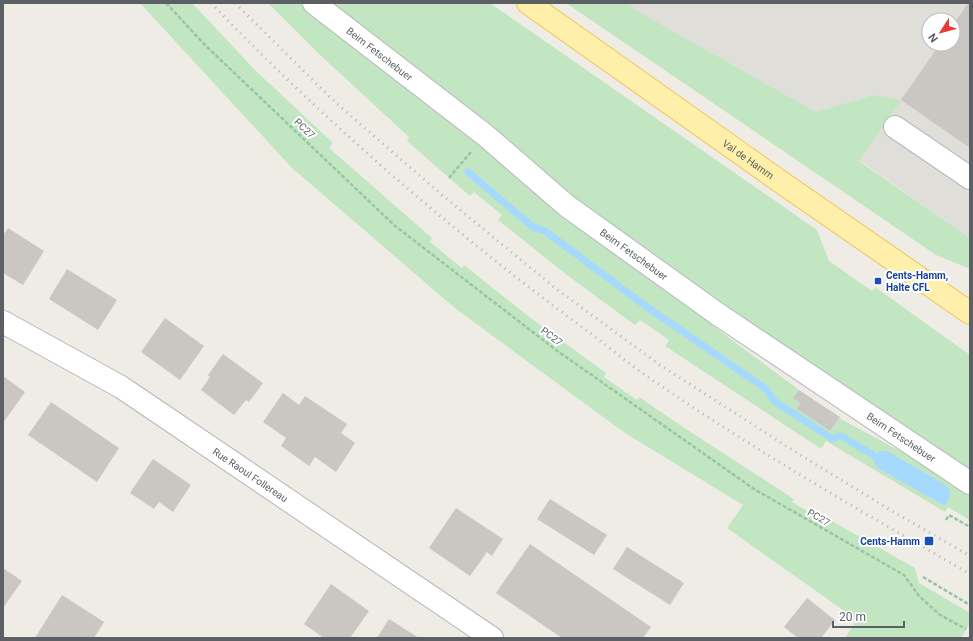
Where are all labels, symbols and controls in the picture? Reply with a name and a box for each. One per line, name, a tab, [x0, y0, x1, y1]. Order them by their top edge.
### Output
north arrow	[921, 12, 961, 52]
street label: Beim Fetschebuer	[344, 25, 415, 83]
text: N	[926, 30, 941, 45]
street label: PC27	[292, 116, 317, 141]
street label: Val de Hamm	[720, 138, 776, 181]
street label: Beim Fetschebuer	[598, 227, 670, 283]
place label: Cents-Hamm, Halte CFL	[886, 270, 948, 293]
marker: Cents-Hamm, Halte CFL	[873, 276, 883, 286]
street label: PC27	[539, 325, 565, 348]
street label: Beim Fetschebuer	[865, 411, 938, 465]
street label: Rue Raoul Follereau	[211, 446, 290, 504]
street label: PC27	[806, 507, 832, 528]
marker: Cents-Hamm	[923, 535, 935, 547]
place label: Cents-Hamm	[860, 536, 920, 547]
scale bar	[833, 603, 904, 629]
text: 20 m	[839, 610, 866, 624]

